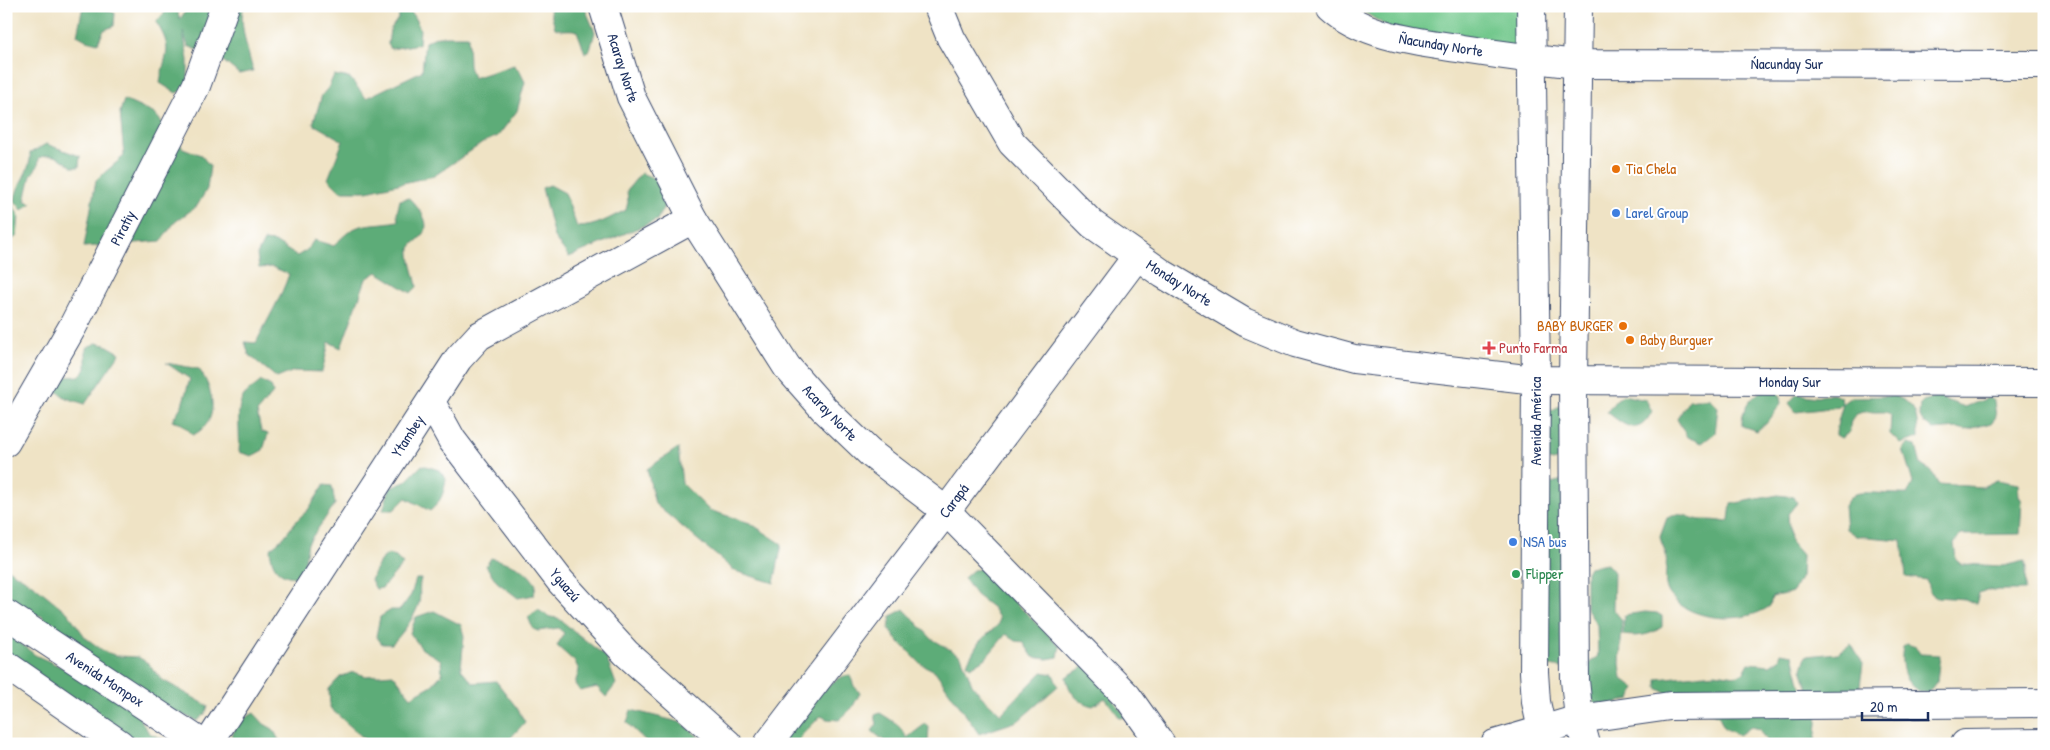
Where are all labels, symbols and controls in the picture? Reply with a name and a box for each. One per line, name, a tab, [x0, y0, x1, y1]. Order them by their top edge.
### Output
street label: Ñacunday Norte	[1397, 27, 1485, 62]
street label: Acaray Norte	[602, 31, 645, 105]
street label: Ńacunday Sur	[1751, 53, 1824, 74]
place label: Tia Chela	[1626, 158, 1676, 179]
marker: Tia Chela	[1610, 163, 1622, 175]
place label: Larel Group	[1626, 202, 1689, 223]
street label: Piratiy	[105, 206, 140, 249]
marker: Larel Group	[1610, 207, 1622, 219]
street label: Monday Norte	[1142, 254, 1216, 311]
place label: BABY BURGER	[1537, 315, 1613, 336]
marker: BABY BURGER	[1617, 320, 1629, 332]
place label: Baby Burguer	[1640, 329, 1713, 350]
marker: Baby Burguer	[1624, 334, 1636, 346]
place label: Punto Farma	[1499, 337, 1567, 358]
marker: Punto Farma	[1483, 342, 1495, 354]
street label: Monday Sur	[1759, 371, 1821, 392]
street label: Avenida América	[1525, 376, 1546, 465]
street label: Acaray Norte	[798, 380, 863, 446]
street label: Ytambey	[386, 411, 429, 461]
street label: Carapá	[934, 479, 974, 522]
place label: NSA bus	[1523, 531, 1567, 552]
marker: NSA bus	[1507, 536, 1519, 548]
place label: Flipper	[1525, 563, 1564, 584]
street label: Yguazú	[545, 564, 586, 606]
marker: Flipper	[1510, 568, 1522, 580]
street label: Avenida Mompox	[62, 646, 149, 712]
scale bar	[1862, 690, 1929, 722]
text: 20 m	[1870, 696, 1897, 717]

